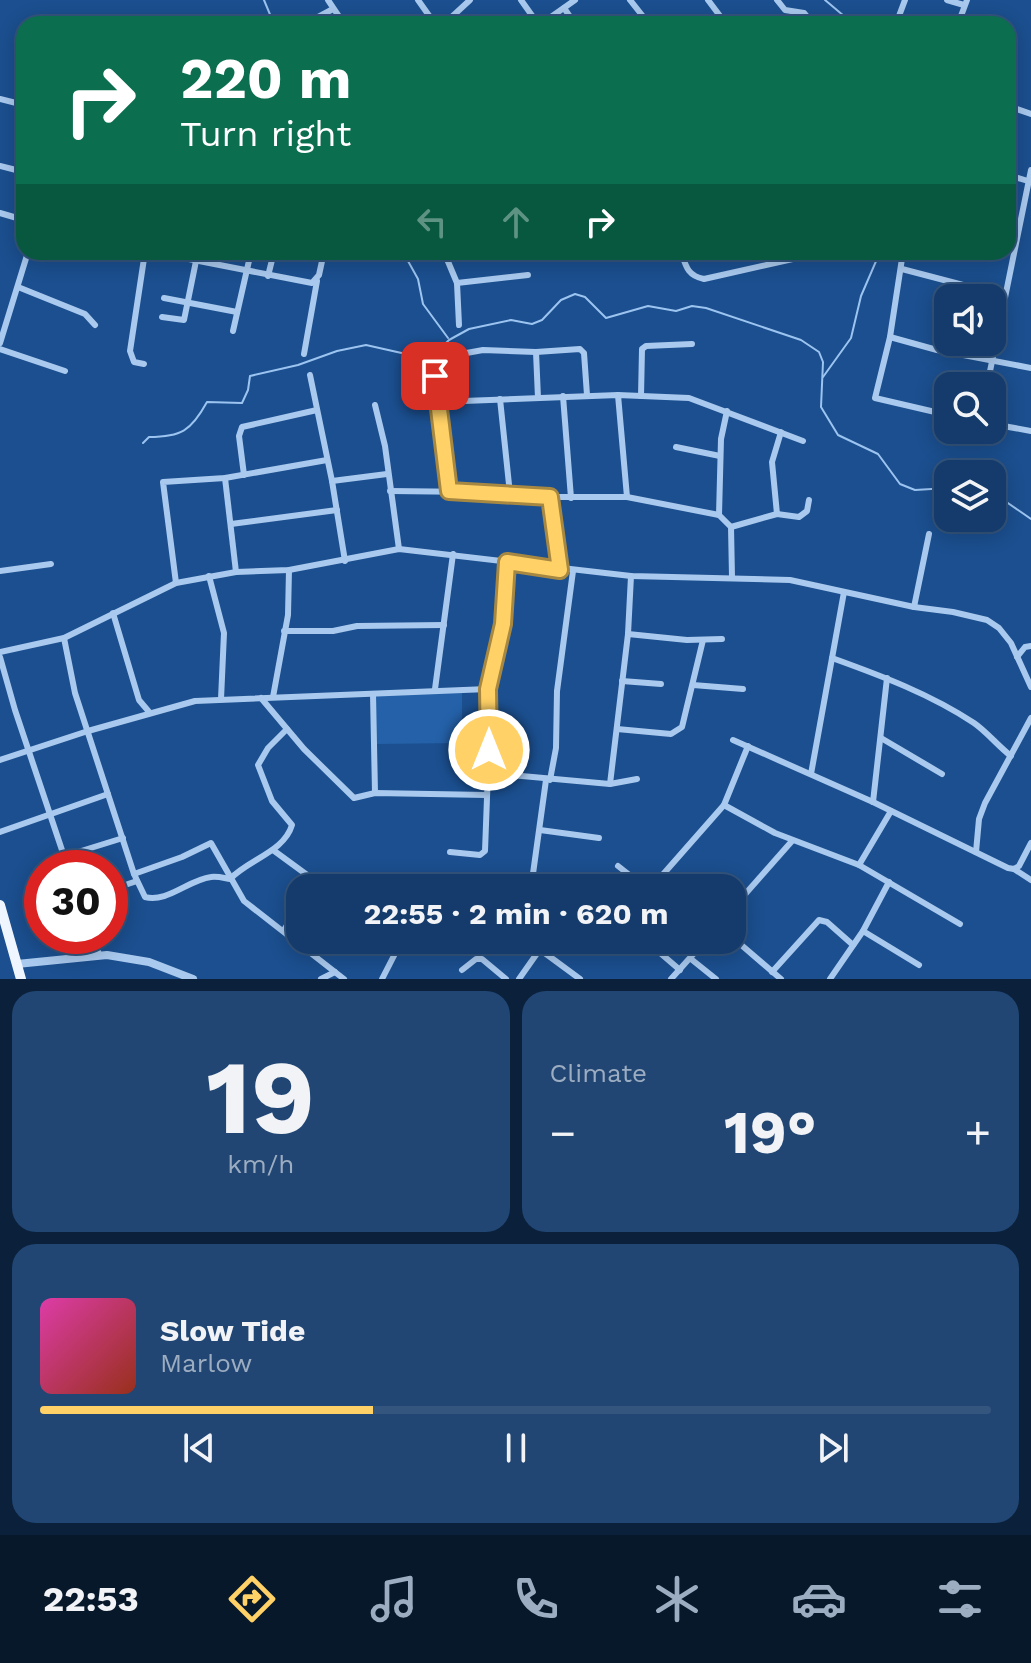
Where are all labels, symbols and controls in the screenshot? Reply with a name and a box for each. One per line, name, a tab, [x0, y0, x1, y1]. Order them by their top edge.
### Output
text: 220 m	[180, 46, 352, 112]
icon: right	[48, 48, 152, 152]
text: Turn right	[180, 113, 351, 155]
icon: left	[410, 200, 454, 244]
icon: ahead	[494, 200, 538, 244]
icon: right	[578, 200, 622, 244]
map controls	[934, 284, 1006, 532]
button: sound	[934, 284, 1006, 356]
pin	[401, 342, 469, 410]
icon: arrive	[413, 354, 457, 398]
button: search	[934, 372, 1006, 444]
button: layers	[934, 460, 1006, 532]
position arrow	[447, 708, 531, 792]
speed limit sign: 30	[24, 850, 128, 954]
text: 22:55 · 2 min · 620 m	[363, 896, 669, 931]
text: 19	[206, 1036, 315, 1158]
text: Climate	[550, 1058, 647, 1088]
text: 19°	[724, 1097, 817, 1168]
text: −	[550, 1107, 576, 1159]
text: +	[964, 1107, 991, 1159]
text: km/h	[227, 1149, 294, 1179]
text: Slow Tide	[160, 1313, 305, 1348]
text: Marlow	[160, 1348, 252, 1378]
icon: previous	[177, 1426, 221, 1470]
icon: pause	[494, 1426, 538, 1470]
icon: next	[811, 1426, 855, 1470]
icon: directions	[224, 1571, 280, 1627]
icon: music	[366, 1571, 422, 1627]
icon: phone	[508, 1571, 564, 1627]
icon: climate	[649, 1571, 705, 1627]
icon: car	[791, 1571, 847, 1627]
icon: filters	[932, 1571, 988, 1627]
text: 22:53	[43, 1578, 139, 1620]

